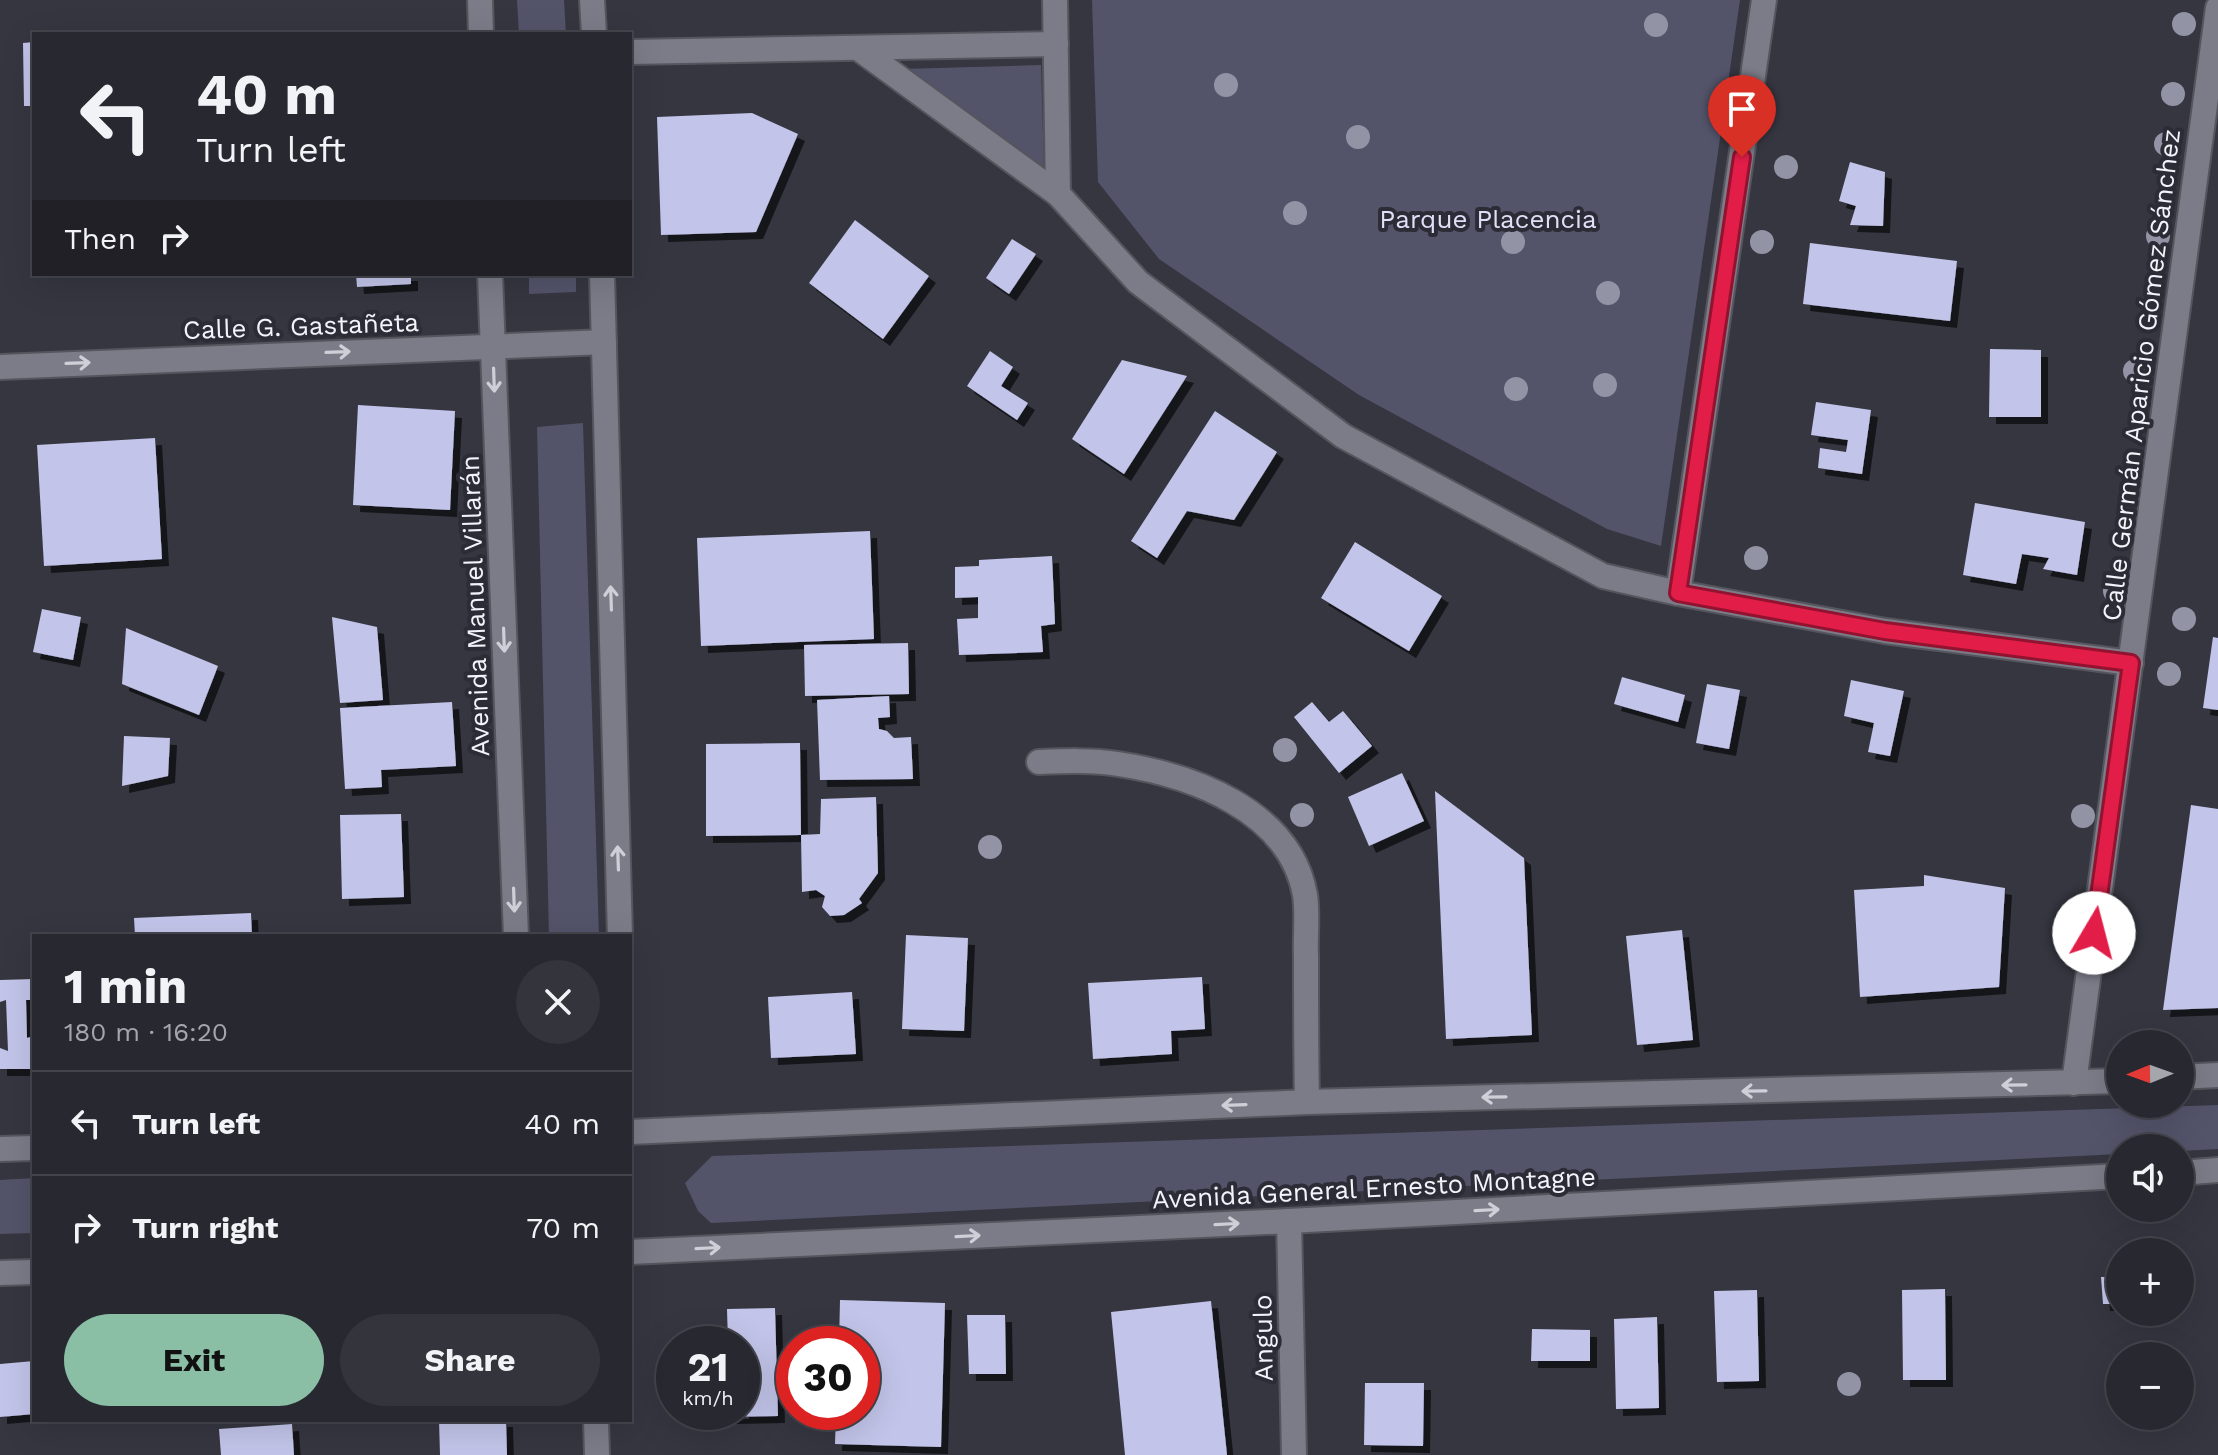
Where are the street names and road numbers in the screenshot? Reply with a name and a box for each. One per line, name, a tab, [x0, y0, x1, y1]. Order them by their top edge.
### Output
street label: Calle Germán Aparicio Gómez Sánchez	[2096, 127, 2186, 623]
street label: Calle G. Gastañeta	[182, 307, 420, 345]
street label: Avenida Manuel Villarán	[455, 455, 495, 757]
street label: Avenida General Ernesto Montagne	[1151, 1161, 1597, 1215]
street label: Angulo	[1247, 1294, 1279, 1382]

